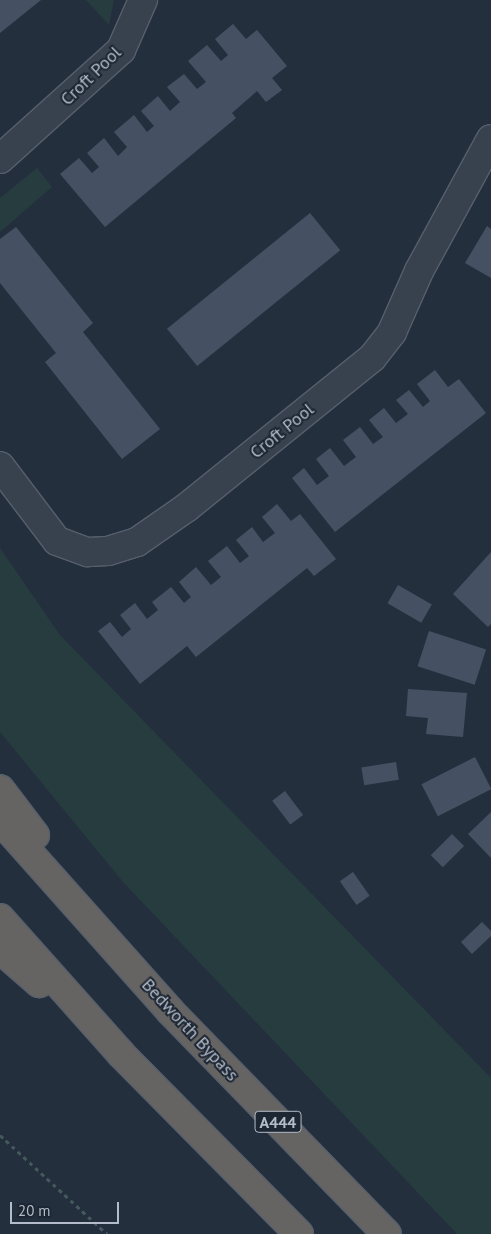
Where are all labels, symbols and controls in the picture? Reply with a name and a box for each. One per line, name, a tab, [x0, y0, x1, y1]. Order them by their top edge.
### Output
street label: Croft Pool	[56, 42, 126, 110]
street label: Croft Pool	[246, 399, 318, 463]
street label: Bedworth Bypass	[137, 974, 243, 1086]
road number: A444	[254, 1108, 302, 1136]
scale bar	[12, 1192, 121, 1224]
text: 20 m	[18, 1201, 51, 1220]

